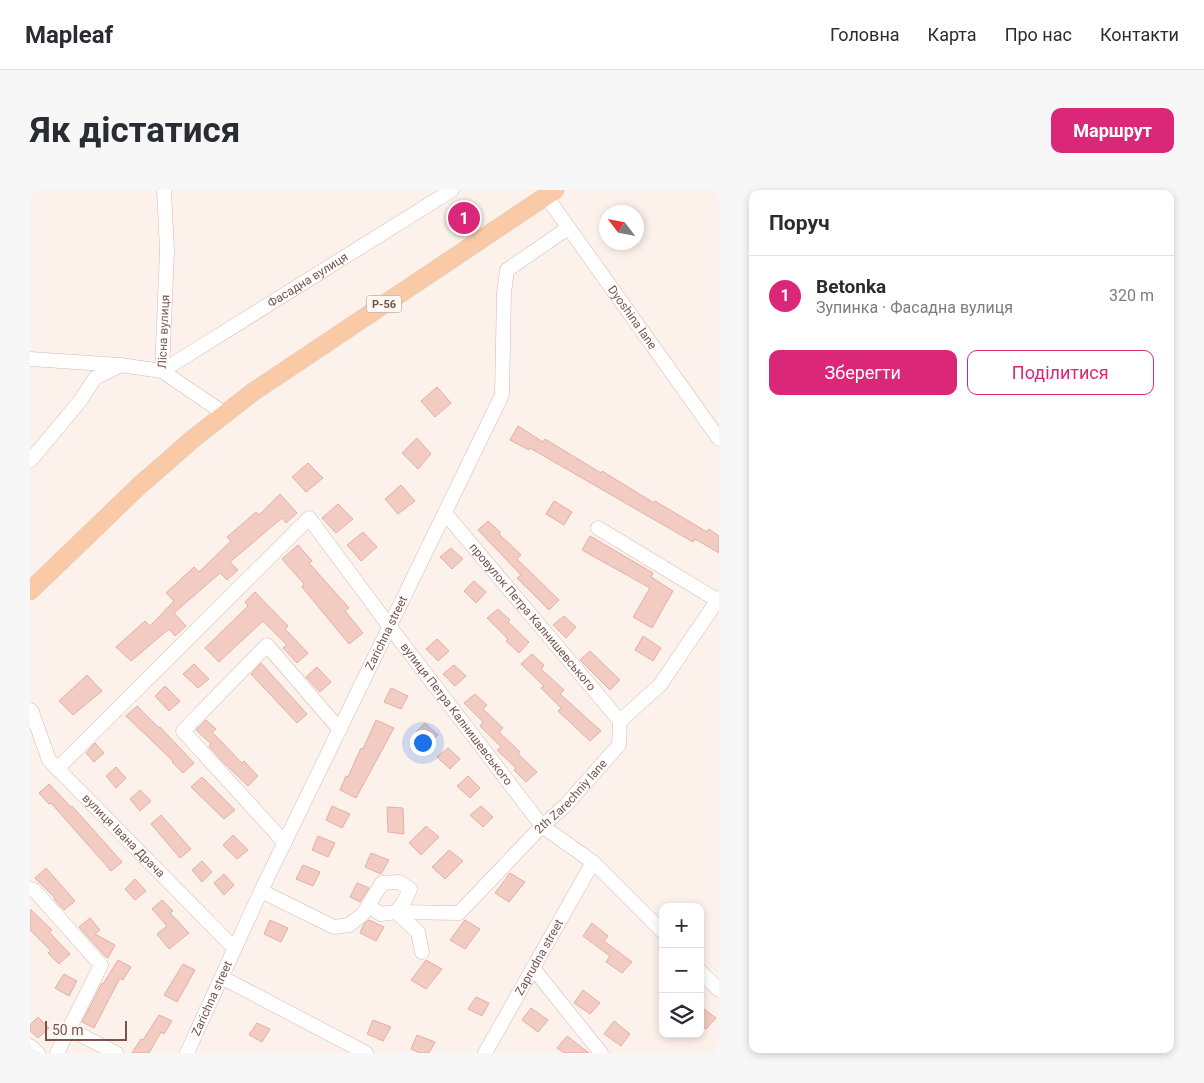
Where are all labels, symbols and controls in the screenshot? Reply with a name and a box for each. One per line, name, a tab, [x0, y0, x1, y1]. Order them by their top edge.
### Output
text: Mapleaf	[25, 21, 113, 49]
text: Головна	[830, 24, 900, 45]
text: Карта	[928, 24, 977, 45]
text: Про нас	[1005, 24, 1072, 45]
text: Контакти	[1100, 24, 1179, 45]
button: Маршрут	[1051, 108, 1174, 153]
text: Як дістатися	[30, 110, 240, 151]
pin: 1	[448, 199, 480, 237]
north arrow	[599, 205, 644, 250]
text: Поруч	[769, 211, 830, 235]
street label: Фасадна вулиця	[265, 250, 350, 310]
text: Betonka	[816, 275, 886, 298]
street label: Dyoshina lane	[605, 283, 660, 352]
text: 1	[780, 286, 790, 305]
text: 320 m	[1109, 286, 1154, 305]
street label: Лісна вулиця	[155, 294, 172, 369]
road number: Р-56	[366, 296, 402, 312]
text: Зупинка · Фасадна вулиця	[816, 298, 1013, 317]
button: Зберегти	[769, 350, 957, 395]
button: Поділитися	[967, 350, 1154, 395]
street label: провулок Петра Калнишевського	[466, 540, 599, 694]
street label: Zarichna street	[362, 594, 410, 672]
street label: вулиця Петра Калнишевського	[398, 640, 515, 788]
your location	[410, 730, 436, 756]
street label: 2th Zarechniy lane	[532, 757, 610, 836]
street label: вулиця Івана Драча	[79, 791, 168, 880]
map controls	[659, 903, 704, 1038]
button: +	[659, 903, 704, 948]
street label: Zaprudna street	[512, 917, 566, 998]
button: −	[659, 948, 704, 993]
street label: Zarichna street	[189, 959, 235, 1038]
button: layers	[659, 993, 704, 1038]
scale bar	[45, 1018, 128, 1041]
text: 50 m	[52, 1022, 84, 1038]

